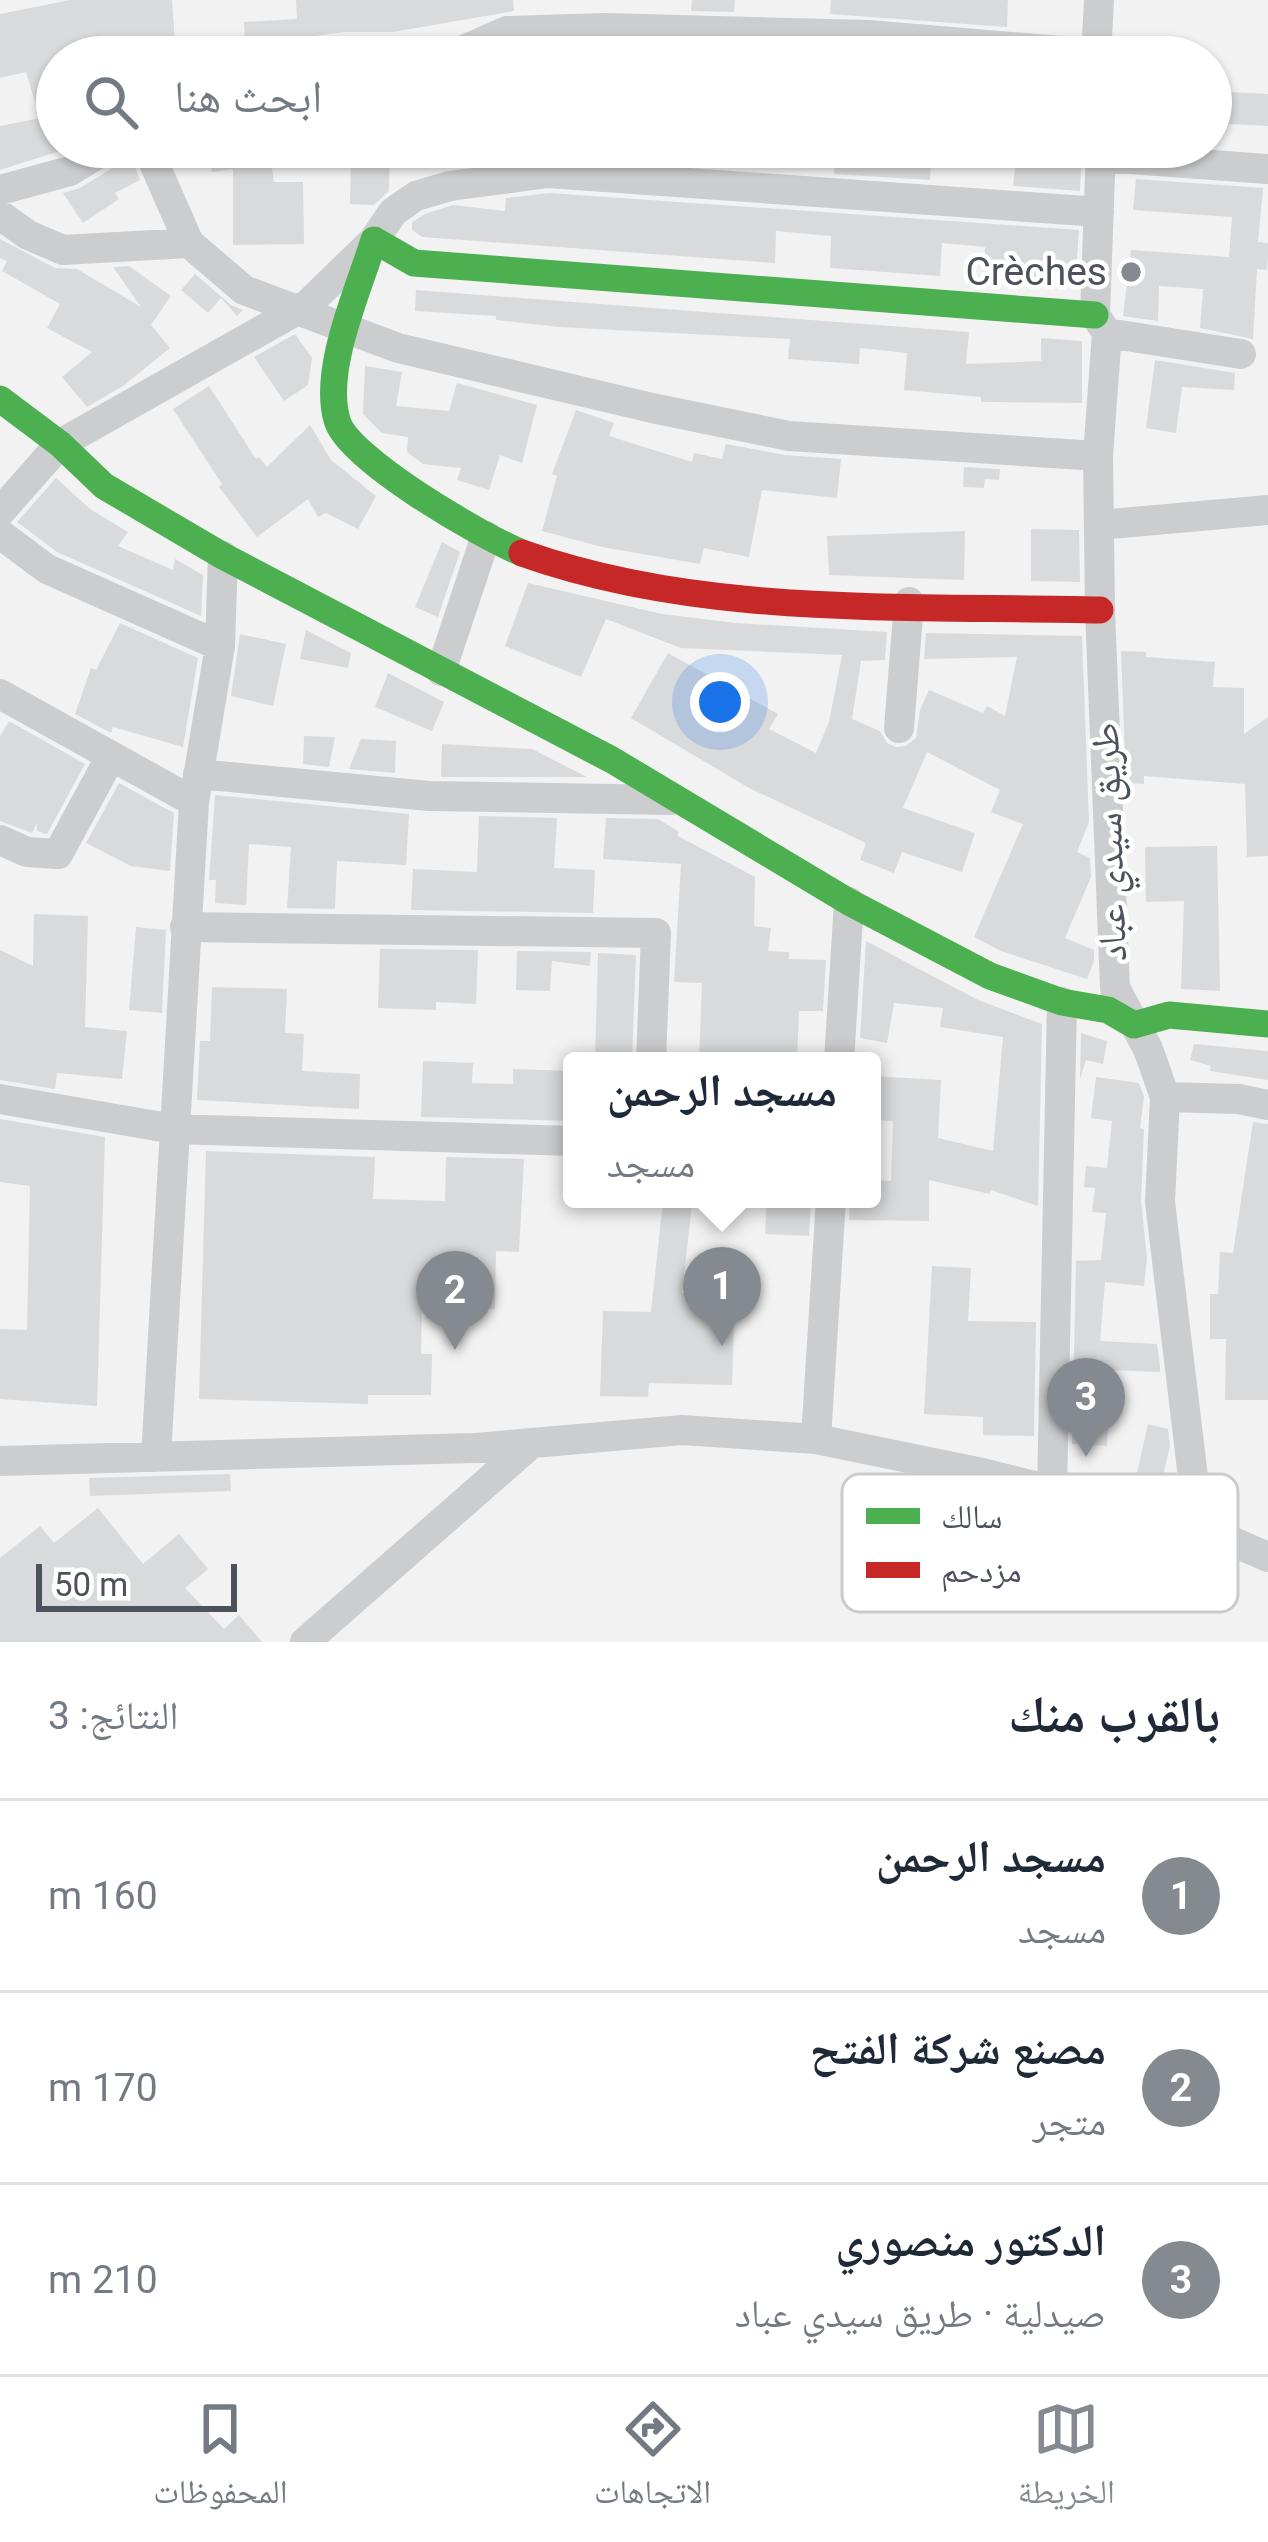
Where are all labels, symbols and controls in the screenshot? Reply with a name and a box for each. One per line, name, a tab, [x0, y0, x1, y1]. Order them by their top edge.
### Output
search box	[36, 36, 1232, 168]
icon: search	[78, 69, 144, 135]
text: ابحث هنا	[174, 70, 322, 123]
place label: Crèches	[965, 249, 1107, 295]
marker: Crèches	[1118, 259, 1144, 285]
your location	[690, 672, 750, 732]
street label: طريق سيدي عباد	[1082, 722, 1144, 962]
popup	[563, 1052, 881, 1208]
text: مسجد الرحمن	[607, 1064, 837, 1117]
text: مسجد	[607, 1141, 695, 1187]
pin: 1	[683, 1247, 761, 1346]
pin: 2	[416, 1251, 494, 1350]
pin: 3	[1047, 1358, 1125, 1457]
legend	[842, 1474, 1238, 1612]
text: سالك	[941, 1497, 1002, 1536]
text: مزدحم	[941, 1551, 1021, 1593]
scale bar	[36, 1558, 237, 1611]
text: 50 m	[54, 1565, 128, 1604]
text: بالقرب منك	[1008, 1685, 1220, 1744]
text: النتائج: 3	[48, 1693, 179, 1739]
text: مسجد الرحمن	[876, 1830, 1106, 1883]
text: 160 m	[48, 1873, 158, 1919]
text: 1	[1170, 1873, 1192, 1919]
text: مسجد	[1018, 1907, 1106, 1953]
text: مصنع شركة الفتح	[810, 2022, 1106, 2075]
text: 170 m	[48, 2065, 158, 2111]
text: 2	[1170, 2065, 1192, 2111]
text: متجر	[1032, 2099, 1106, 2145]
text: الدكتور منصوري	[835, 2214, 1106, 2267]
text: 210 m	[48, 2257, 158, 2303]
text: 3	[1170, 2257, 1192, 2303]
text: صيدلية · طريق سيدي عباد	[735, 2291, 1106, 2337]
tab: المحفوظات	[153, 2396, 288, 2524]
tab: الاتجاهات	[594, 2396, 711, 2524]
tab: الخريطة	[1018, 2396, 1115, 2524]

